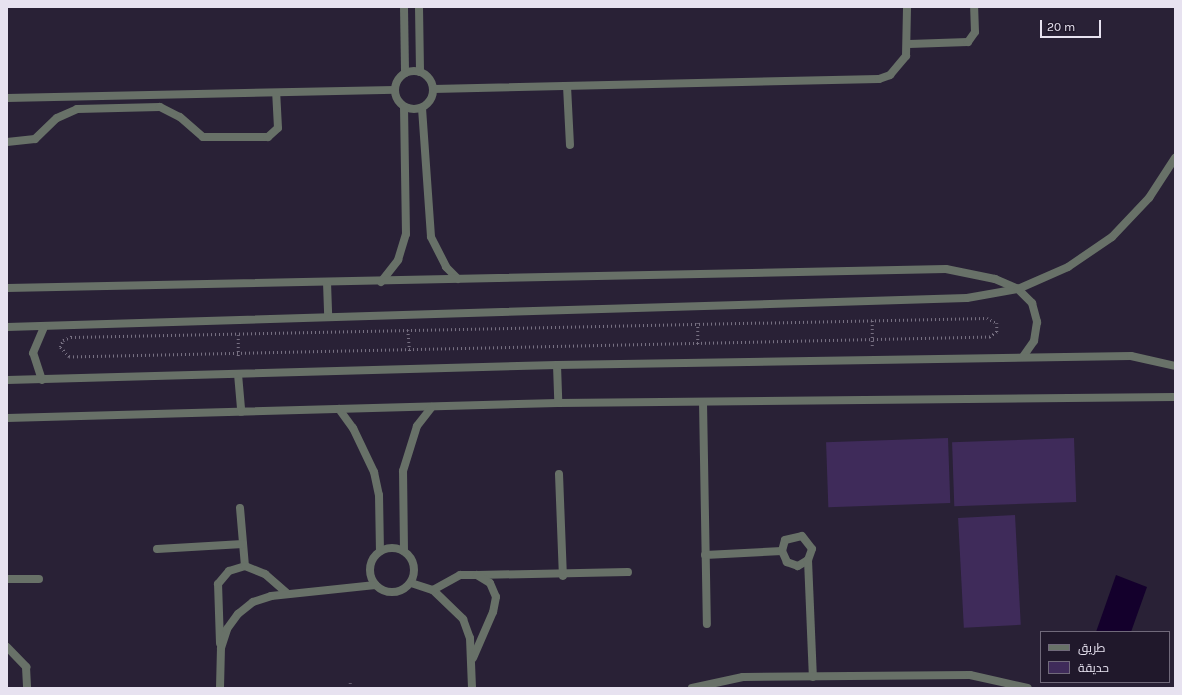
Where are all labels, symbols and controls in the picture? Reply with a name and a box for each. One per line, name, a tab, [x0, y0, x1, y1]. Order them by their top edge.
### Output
scale bar	[1042, 12, 1103, 38]
text: 20 m	[1047, 20, 1075, 34]
legend	[1040, 631, 1170, 683]
text: طريق	[1078, 641, 1105, 655]
text: حديقة	[1078, 661, 1109, 675]

